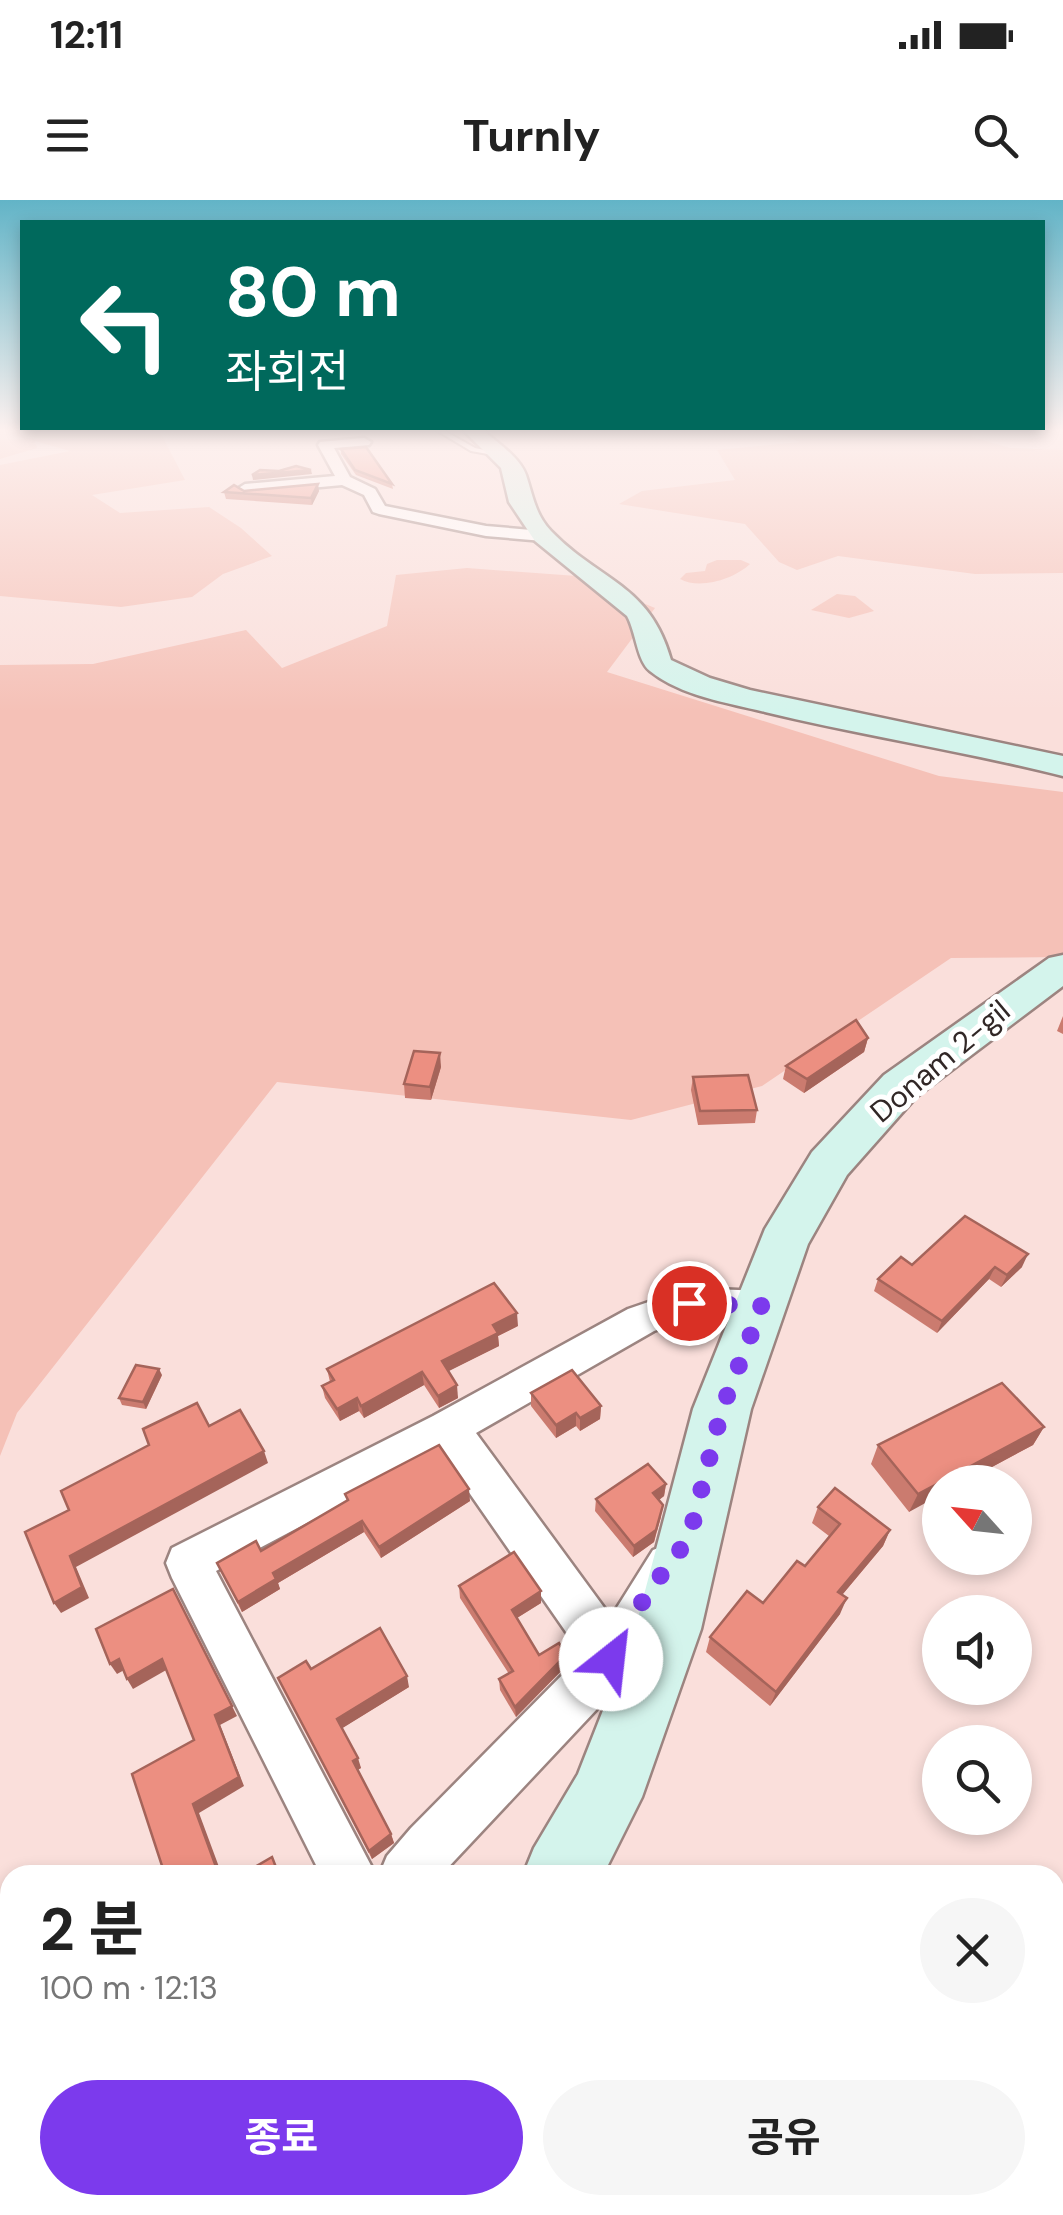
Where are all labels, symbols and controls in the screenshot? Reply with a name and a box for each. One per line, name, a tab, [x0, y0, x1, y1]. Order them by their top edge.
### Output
text: 12:11	[50, 10, 123, 60]
text: Turnly	[463, 106, 600, 165]
icon: menu	[40, 108, 95, 163]
icon: search	[968, 108, 1023, 163]
text: 80 m	[225, 247, 401, 338]
icon: left	[60, 260, 190, 390]
text: 좌회전	[225, 342, 349, 401]
street label: Donam 2-gil	[862, 991, 1018, 1131]
pin	[647, 1261, 732, 1346]
icon: arrive	[662, 1276, 717, 1331]
north arrow	[922, 1465, 1032, 1575]
map controls	[922, 1465, 1032, 1835]
button: sound	[922, 1595, 1032, 1705]
position arrow	[559, 1607, 663, 1711]
button: search	[922, 1725, 1032, 1835]
text: 2 분	[40, 1890, 144, 1969]
button: close	[920, 1898, 1025, 2003]
text: 100 m · 12:13	[40, 1967, 218, 2009]
button: 종료	[40, 2080, 523, 2195]
button: 공유	[543, 2080, 1025, 2195]

